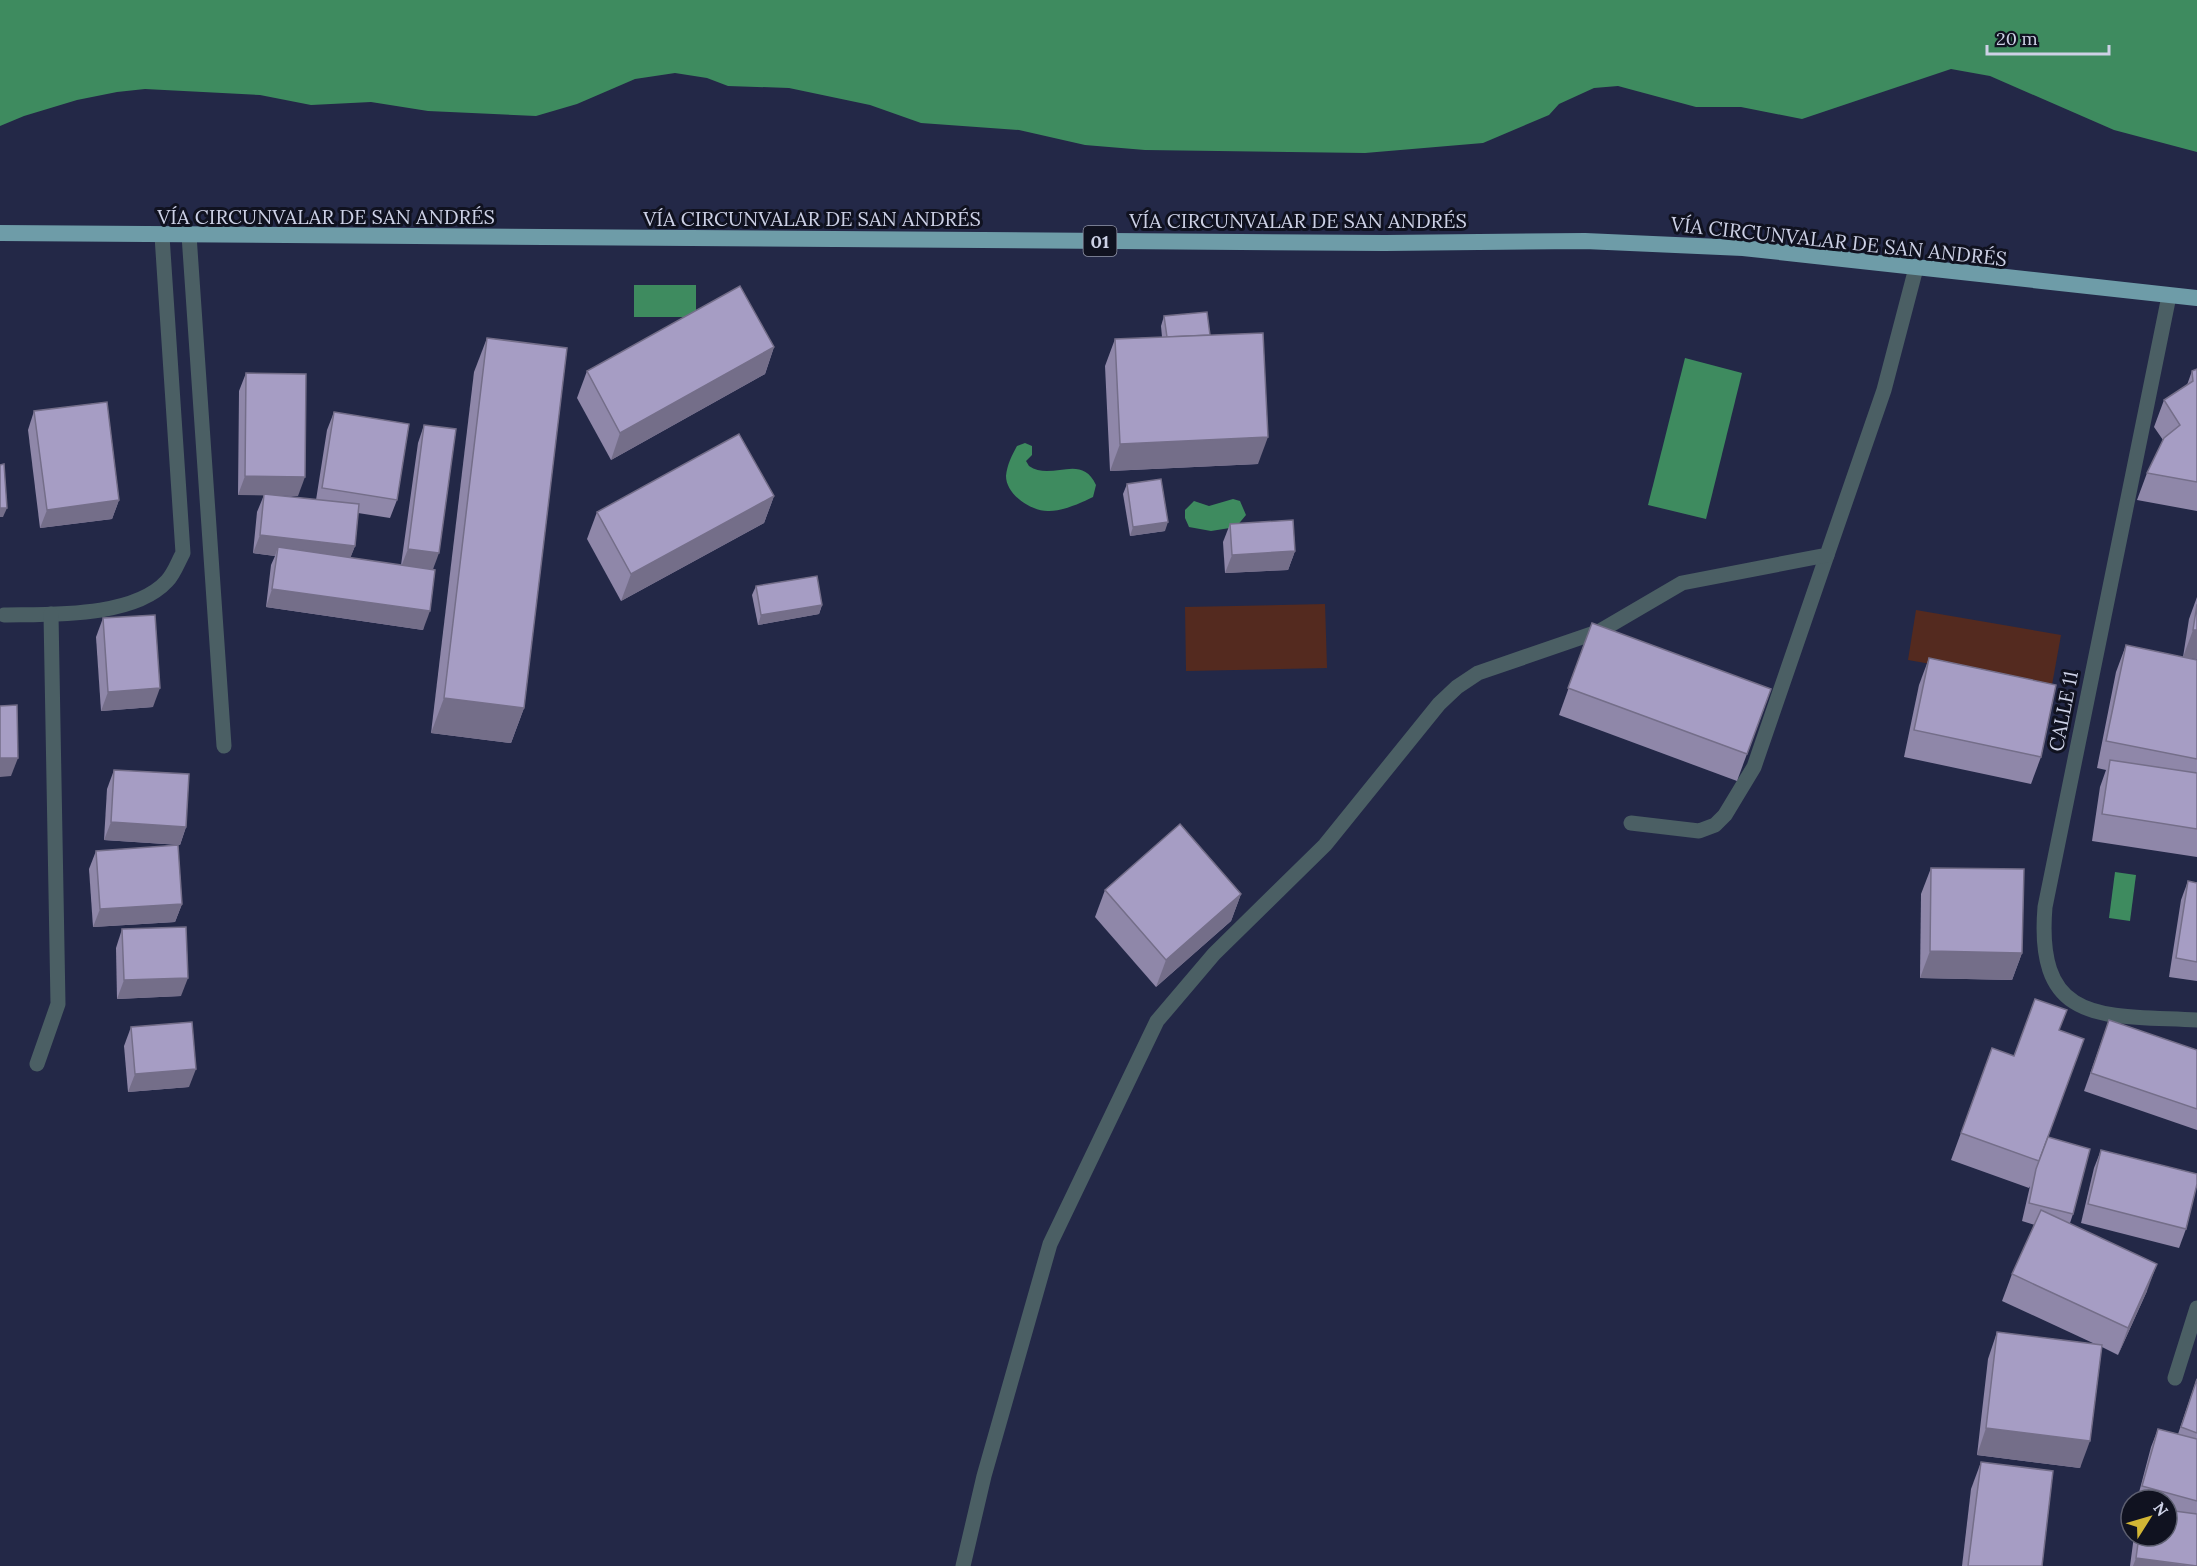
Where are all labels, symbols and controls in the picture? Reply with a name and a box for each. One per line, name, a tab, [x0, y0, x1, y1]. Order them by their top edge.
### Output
scale bar	[1987, 18, 2108, 56]
text: 20 m	[1996, 27, 2038, 50]
street label: VÍA CIRCUNVALAR DE SAN ANDRÉS	[156, 204, 495, 229]
street label: VÍA CIRCUNVALAR DE SAN ANDRÉS	[642, 206, 981, 231]
street label: VÍA CIRCUNVALAR DE SAN ANDRÉS	[1128, 208, 1467, 233]
street label: VÍA CIRCUNVALAR DE SAN ANDRÉS	[1669, 211, 2008, 271]
road number: 01	[1084, 226, 1116, 256]
street label: CALLE 11	[2043, 669, 2083, 753]
north arrow	[2119, 1488, 2179, 1548]
text: N	[2149, 1498, 2173, 1520]

